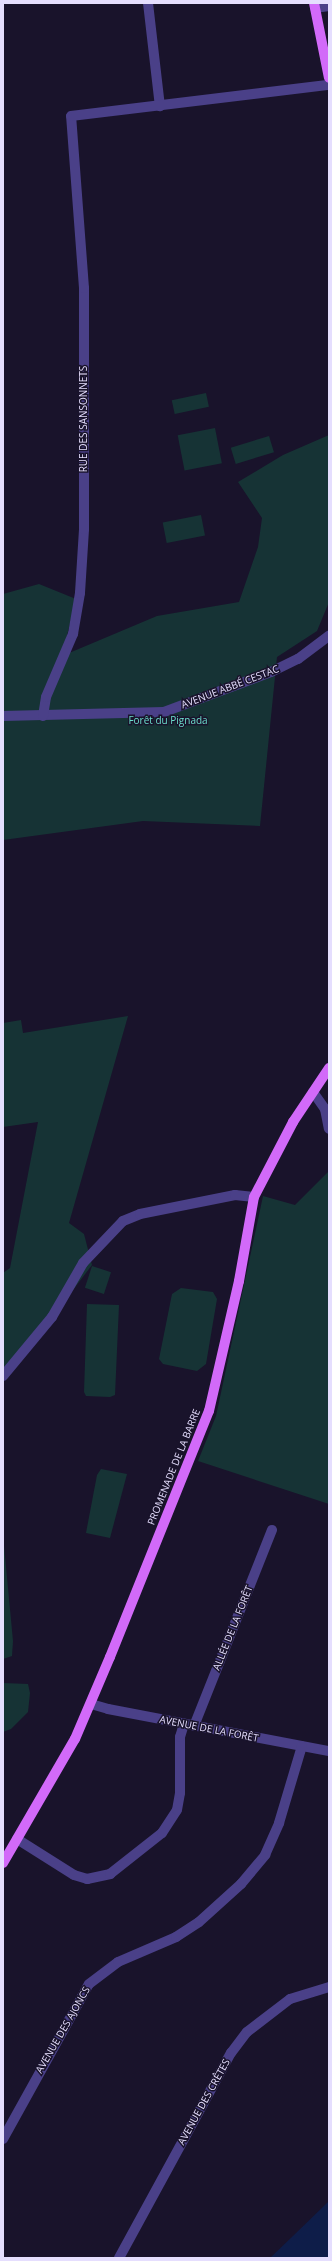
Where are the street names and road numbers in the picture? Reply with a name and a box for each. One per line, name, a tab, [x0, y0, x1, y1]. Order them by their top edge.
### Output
street label: RUE DES SANSONNETS	[78, 366, 90, 472]
street label: AVENUE ABBÉ CESTAC	[179, 663, 281, 711]
street label: PROMENADE DE LA BARRE	[145, 1407, 203, 1527]
street label: ALLÉE DE LA FORÊT	[211, 1584, 255, 1672]
street label: AVENUE DE LA FORÊT	[159, 1714, 259, 1744]
street label: AVENUE DES AJONCS	[33, 1985, 93, 2075]
street label: AVENUE DES CRÊTES	[175, 2057, 233, 2147]

